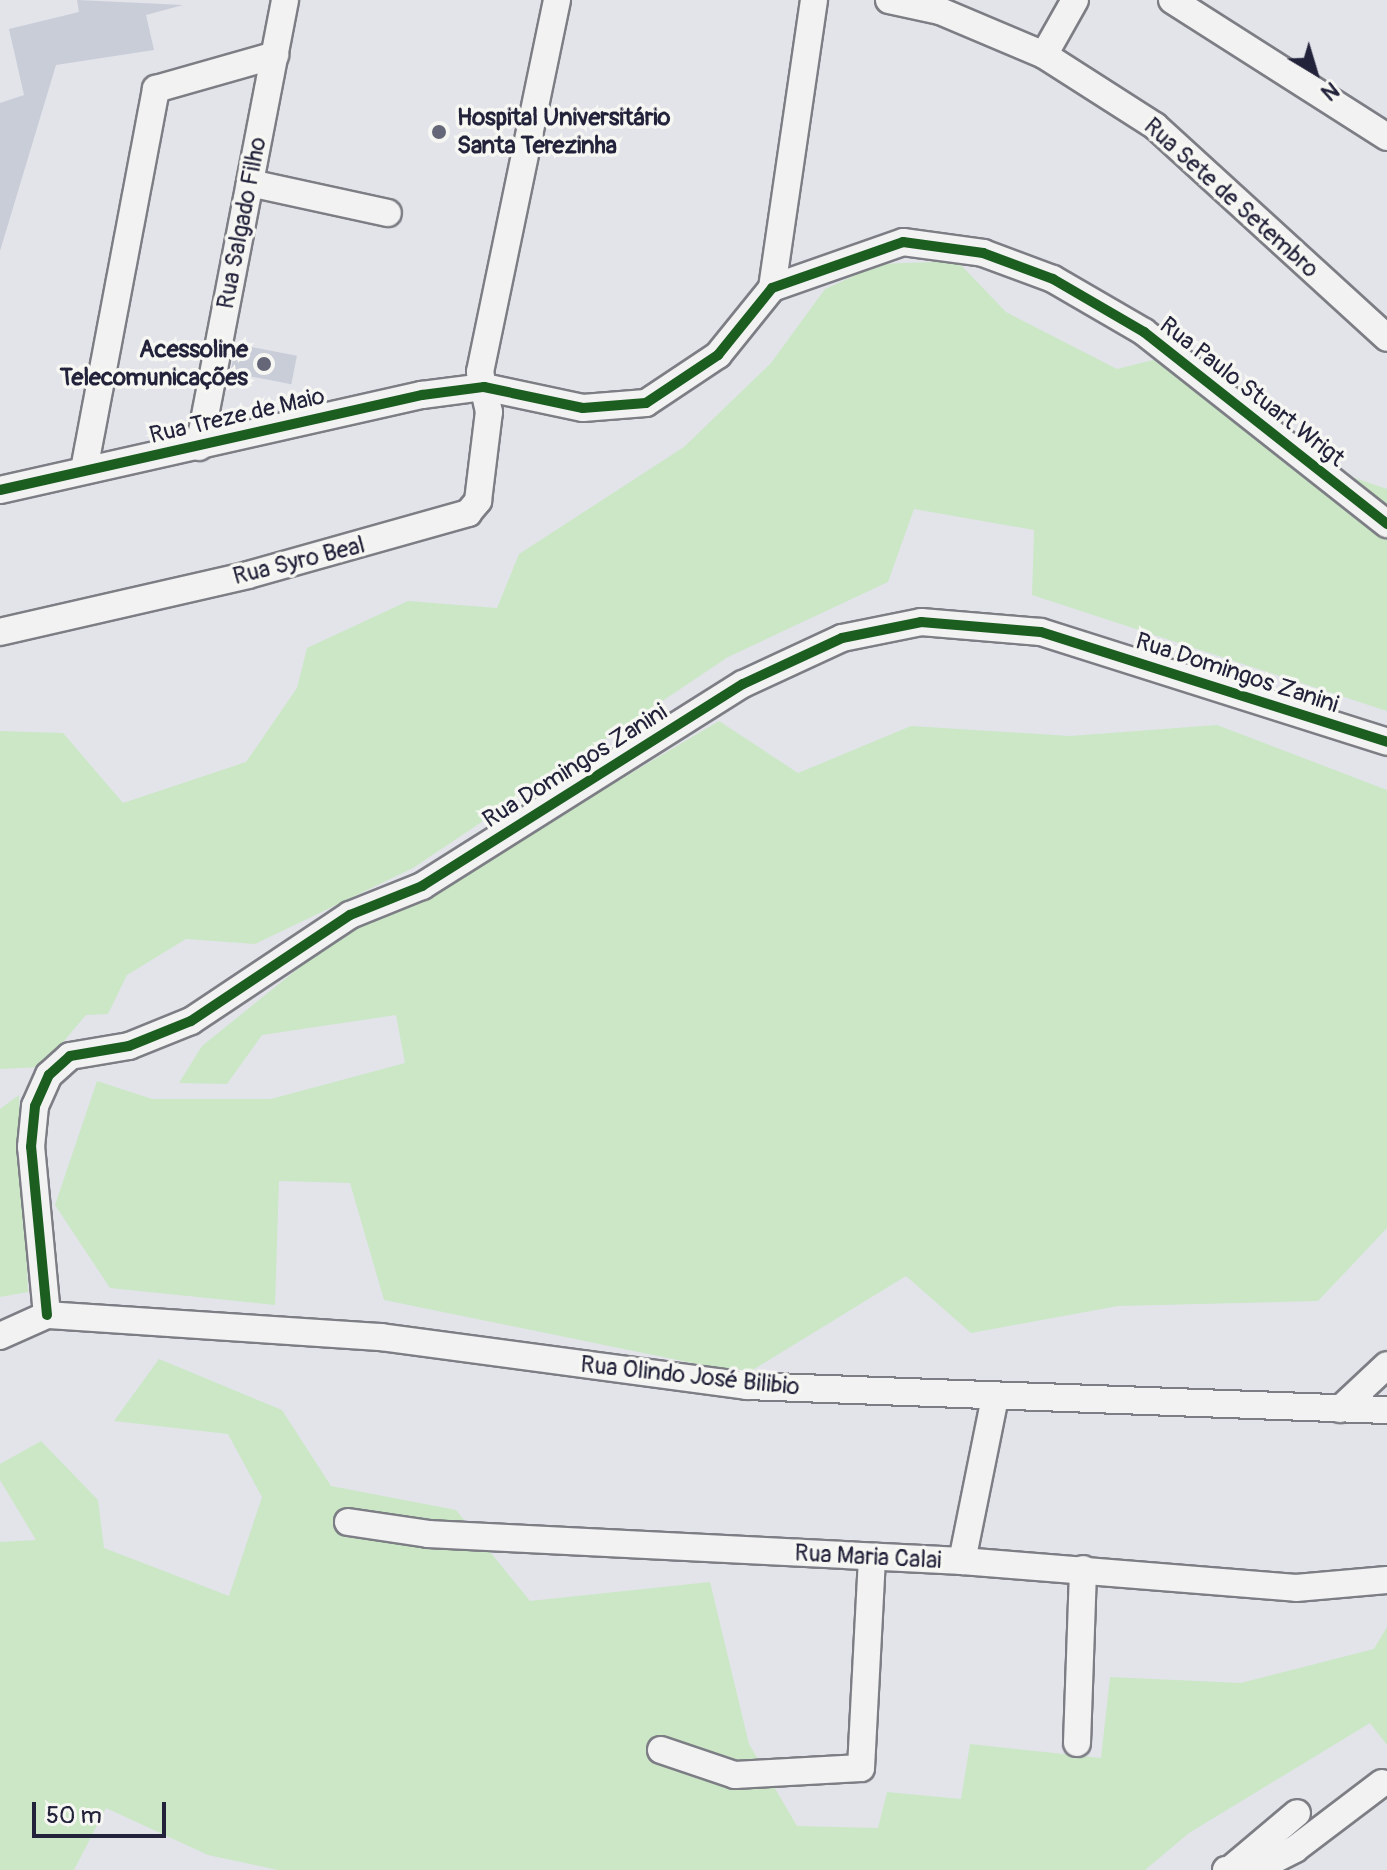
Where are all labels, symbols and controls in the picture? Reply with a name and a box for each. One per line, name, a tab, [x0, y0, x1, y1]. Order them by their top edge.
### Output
north arrow	[1275, 32, 1355, 112]
text: N	[1315, 75, 1344, 107]
place label: Hospital Universitário Santa Terezinha	[457, 104, 670, 160]
street label: Rua Sete de Setembro	[1138, 112, 1324, 284]
marker: Hospital Universitário Santa Terezinha	[428, 121, 450, 143]
street label: Rua Salgado Filho	[211, 135, 273, 311]
street label: Rua Paulo Stuart Wrigt	[1154, 311, 1350, 473]
place label: Acessoline Telecomunicações	[60, 336, 248, 392]
marker: Acessoline Telecomunicações	[255, 355, 273, 373]
street label: Rua Treze de Maio	[147, 382, 327, 450]
street label: Rua Syro Beal	[230, 531, 368, 591]
street label: Rua Domingos Zanini	[1132, 627, 1342, 719]
street label: Rua Domingos Zanini	[478, 698, 672, 834]
street label: Rua Olindo José Bilibio	[579, 1350, 801, 1402]
street label: Rua Maria Calai	[794, 1539, 942, 1575]
scale bar	[36, 1786, 170, 1836]
text: 50 m	[46, 1801, 102, 1830]

